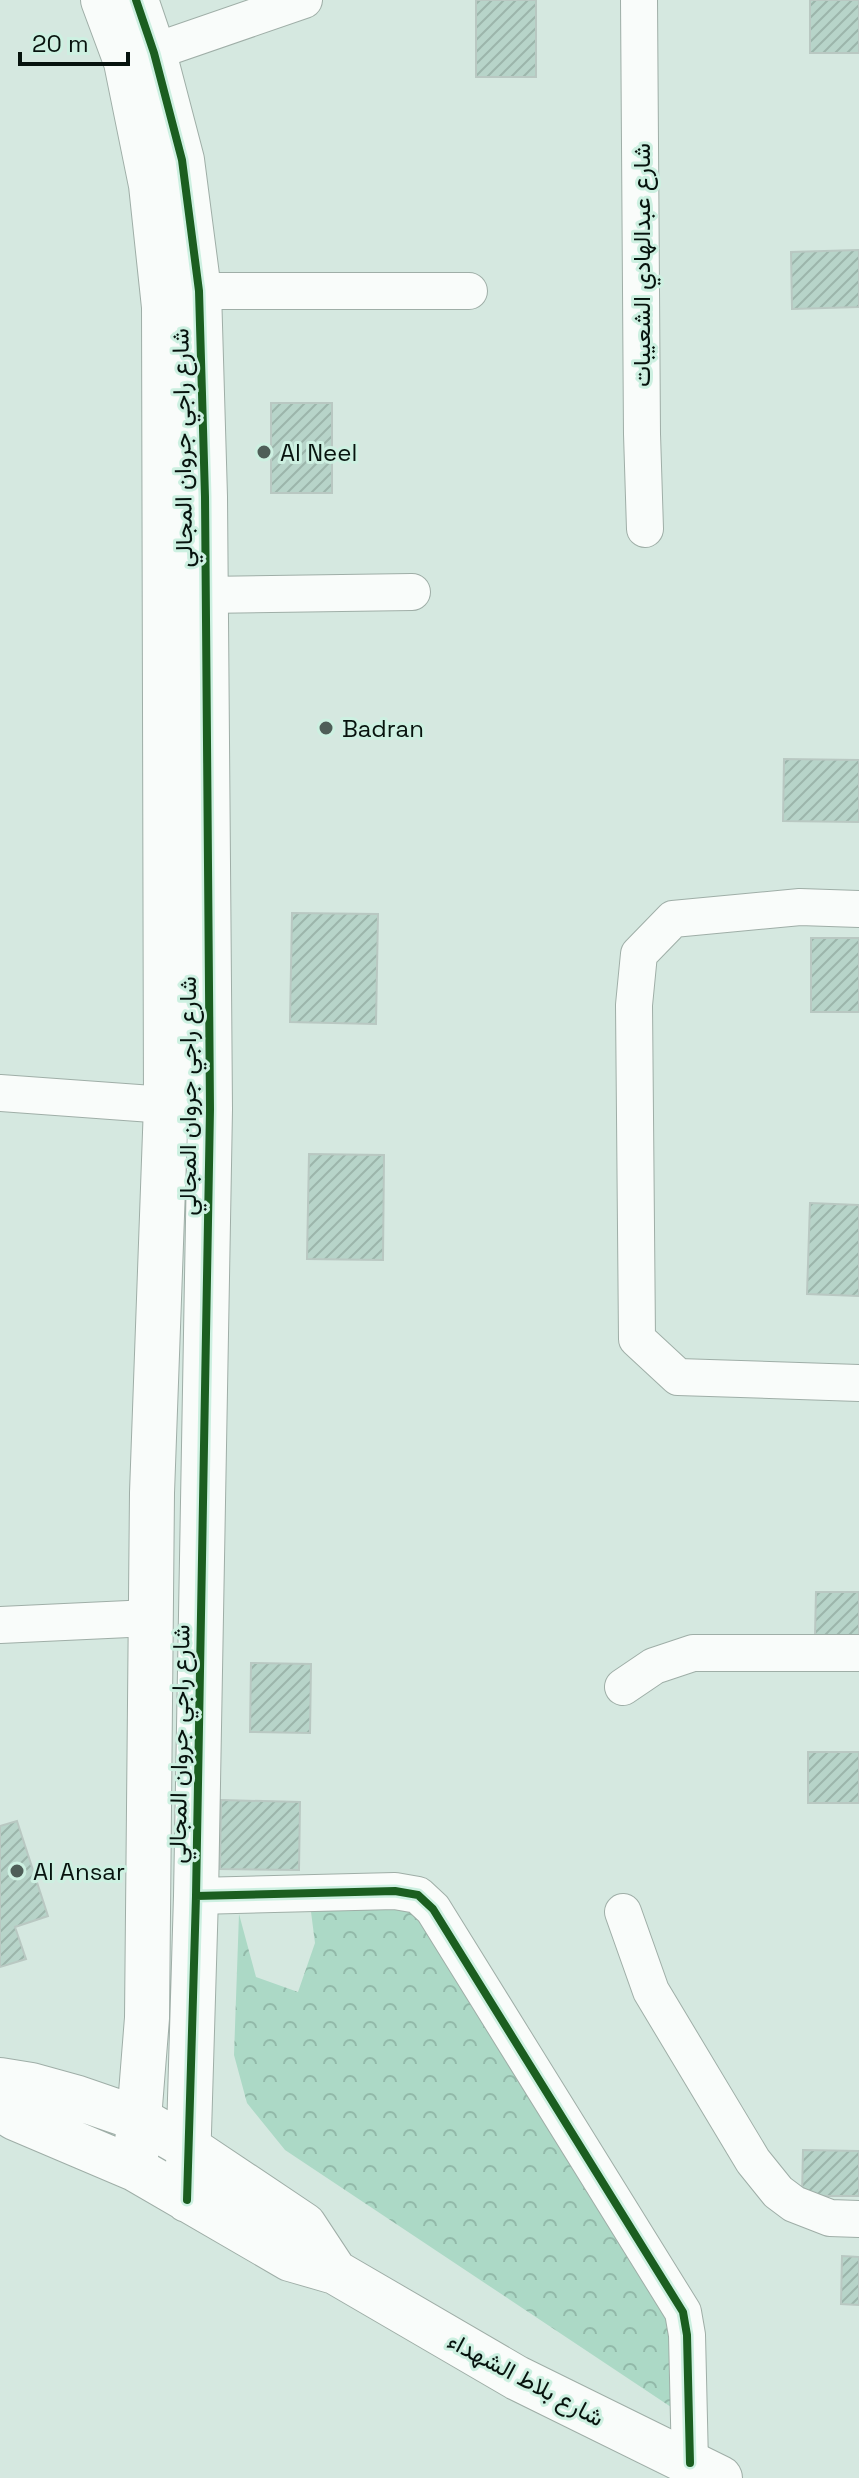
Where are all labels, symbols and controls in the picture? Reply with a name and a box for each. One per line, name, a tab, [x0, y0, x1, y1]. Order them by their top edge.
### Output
scale bar	[20, 16, 128, 66]
text: 20 m	[32, 28, 89, 59]
street label: شارع عبدالهادي الشعيبات	[626, 143, 661, 387]
street label: شارع راجي جروان المجالي	[164, 328, 204, 568]
place label: Al Neel	[280, 437, 357, 468]
marker: Al Neel	[255, 443, 273, 461]
place label: Badran	[342, 713, 424, 744]
marker: Badran	[317, 719, 335, 737]
street label: شارع راجي جروان المجالي	[172, 976, 207, 1216]
street label: شارع راجي جروان المجالي	[161, 1624, 201, 1864]
place label: Al Ansar	[33, 1856, 125, 1887]
marker: Al Ansar	[8, 1862, 26, 1880]
street label: شارع بلاط الشهداء	[442, 2325, 610, 2434]

